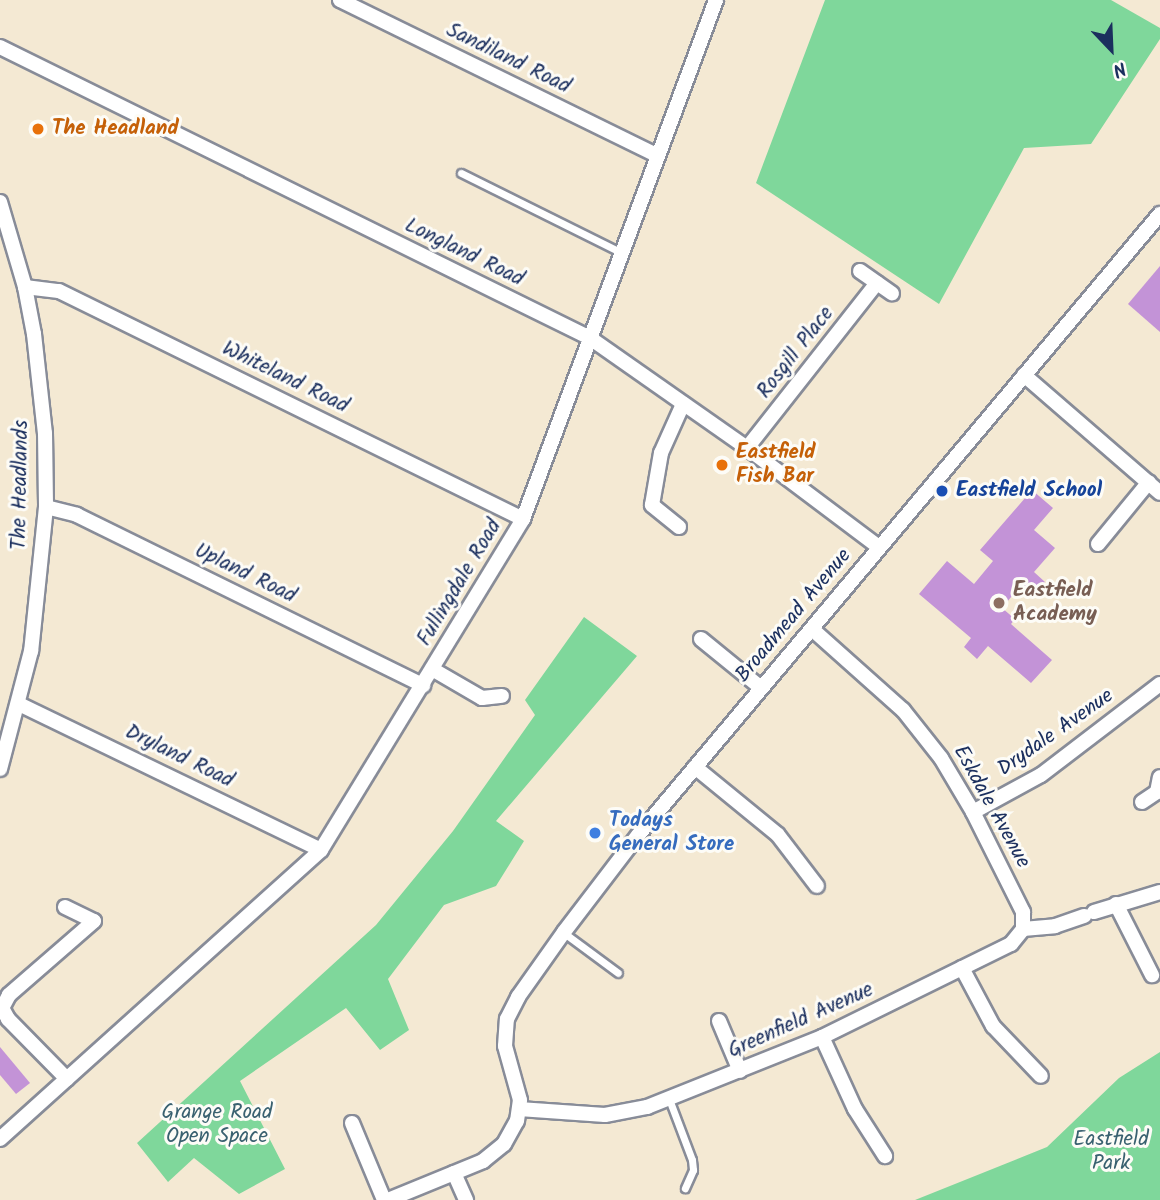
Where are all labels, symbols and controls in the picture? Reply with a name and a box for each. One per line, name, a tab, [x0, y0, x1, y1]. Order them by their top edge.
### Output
north arrow	[1076, 14, 1146, 84]
street label: Sandiland Road	[442, 18, 574, 100]
text: N	[1108, 52, 1131, 84]
place label: The Headland	[52, 116, 179, 142]
marker: The Headland	[30, 121, 46, 137]
street label: Longland Road	[400, 213, 528, 293]
street label: Rosgill Place	[752, 302, 840, 404]
street label: Whiteland Road	[218, 337, 352, 419]
street label: The Headlands	[7, 420, 35, 550]
place label: Eastfield Fish Bar	[736, 440, 816, 490]
marker: Eastfield Fish Bar	[714, 457, 730, 473]
place label: Eastfield School	[956, 478, 1102, 504]
marker: Eastfield School	[934, 483, 950, 499]
street label: Fullingdale Road	[412, 515, 508, 651]
street label: Upland Road	[190, 539, 300, 609]
street label: Broadmead Avenue	[731, 544, 857, 688]
place label: Eastfield Academy	[1013, 578, 1097, 628]
marker: Eastfield Academy	[991, 595, 1007, 611]
street label: Drydale Avenue	[993, 684, 1119, 782]
street label: Dryland Road	[121, 720, 237, 794]
street label: Eskdale Avenue	[947, 741, 1035, 873]
place label: Todays General Store	[609, 808, 734, 858]
marker: Todays General Store	[587, 825, 603, 841]
street label: Greenfield Avenue	[724, 978, 878, 1064]
park label: Grange Road Open Space	[162, 1100, 272, 1150]
park label: Eastfield Park	[1073, 1127, 1149, 1177]

